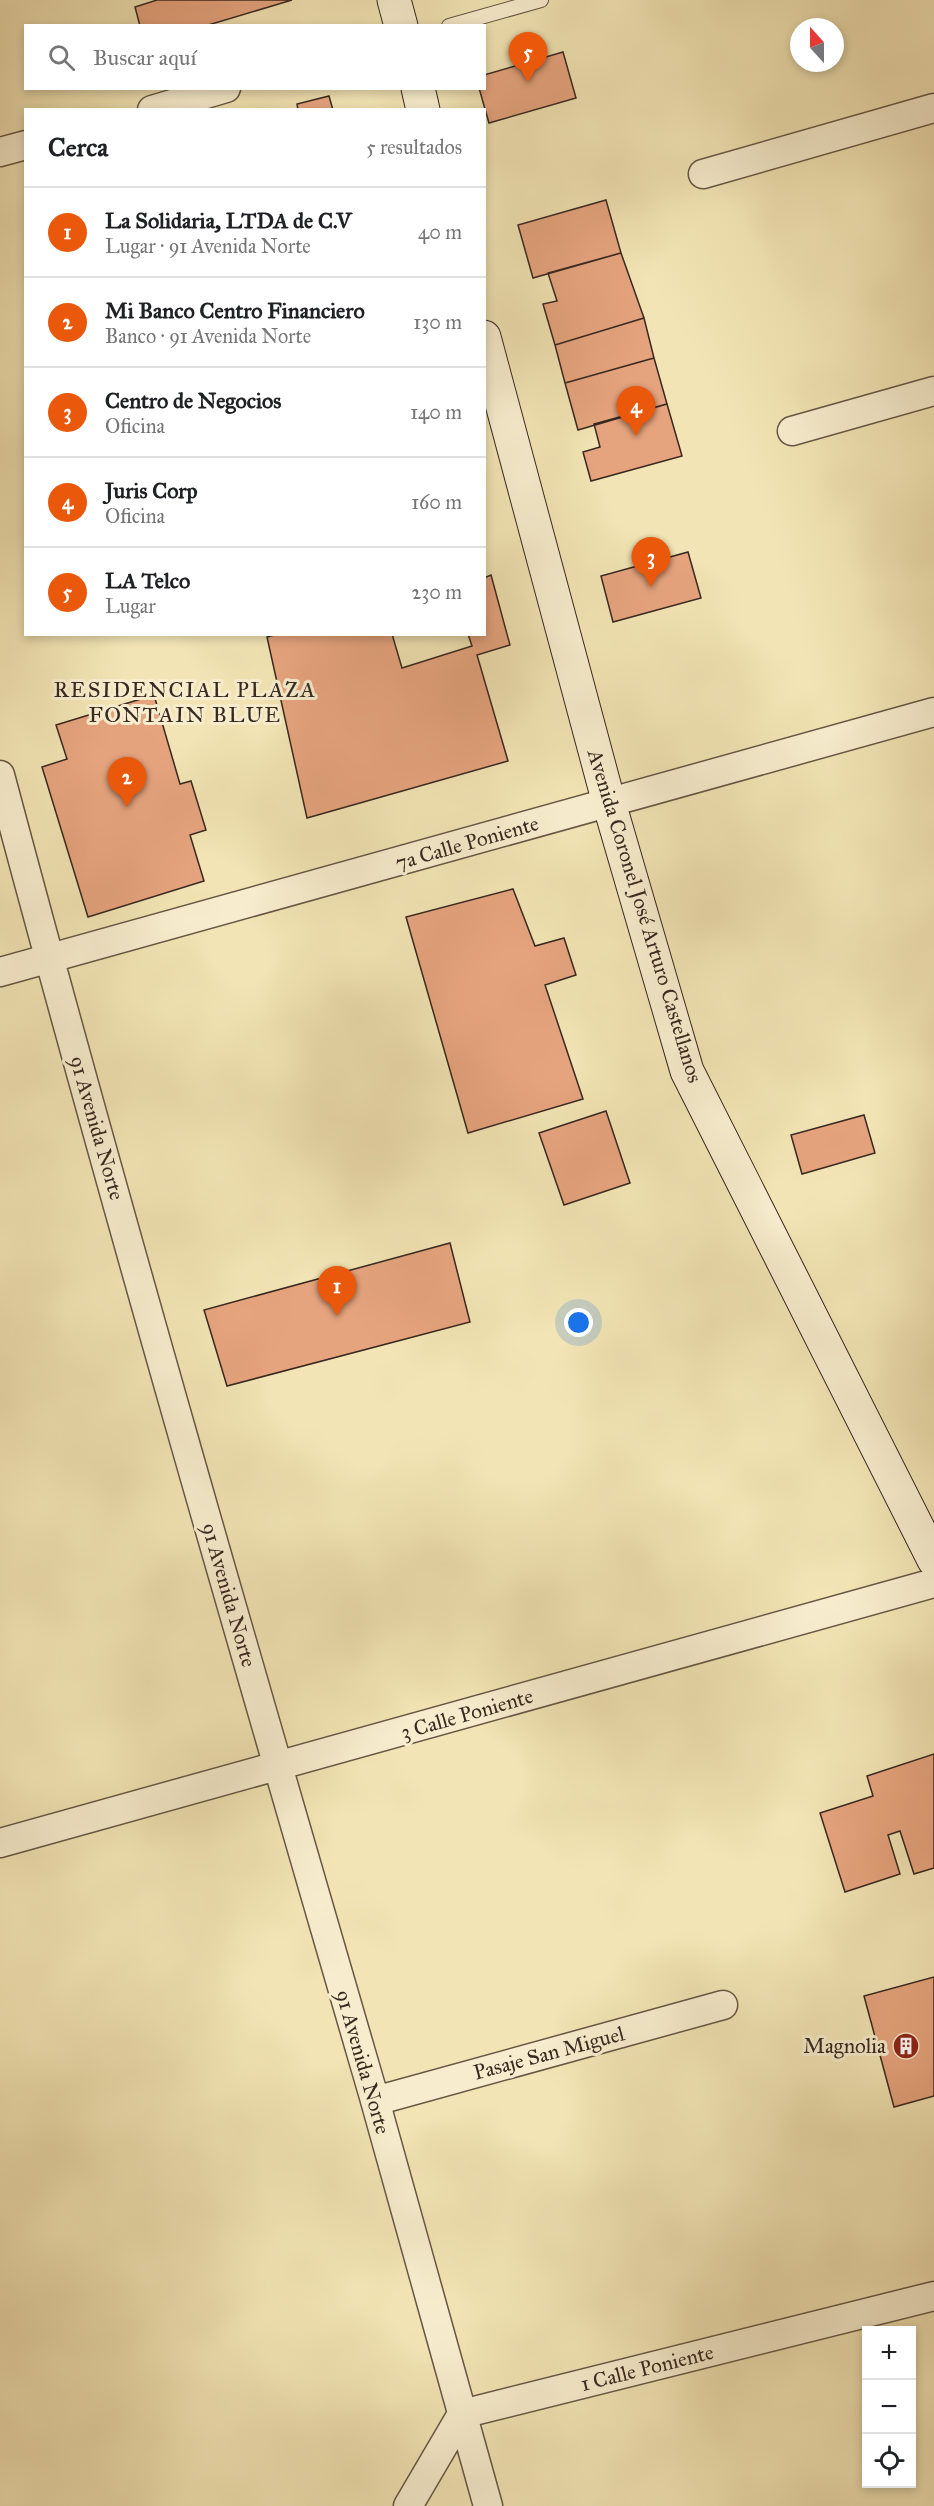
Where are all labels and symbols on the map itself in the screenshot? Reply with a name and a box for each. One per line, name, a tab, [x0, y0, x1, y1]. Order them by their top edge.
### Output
north arrow	[790, 18, 844, 72]
pin: 5	[508, 32, 548, 82]
pin: 4	[616, 386, 656, 436]
pin: 3	[632, 538, 670, 587]
district label: RESIDENCIAL PLAZA FONTAIN BLUE	[53, 676, 317, 728]
street label: Avenida Coronel José Arturo Castellanos	[582, 745, 708, 1086]
pin: 2	[108, 758, 146, 807]
street label: 7a Calle Poniente	[392, 810, 542, 876]
street label: 91 Avenida Norte	[64, 1053, 130, 1203]
pin: 1	[318, 1266, 356, 1316]
your location	[564, 1308, 593, 1337]
street label: 91 Avenida Norte	[196, 1520, 262, 1670]
street label: 3 Calle Poniente	[398, 1683, 536, 1745]
street label: 91 Avenida Norte	[330, 1987, 396, 2137]
street label: Pasaje San Miguel	[471, 2020, 628, 2086]
building icon: Magnolia	[891, 2031, 921, 2061]
place label: Magnolia	[803, 2033, 886, 2059]
street label: 1 Calle Poniente	[578, 2339, 716, 2397]

